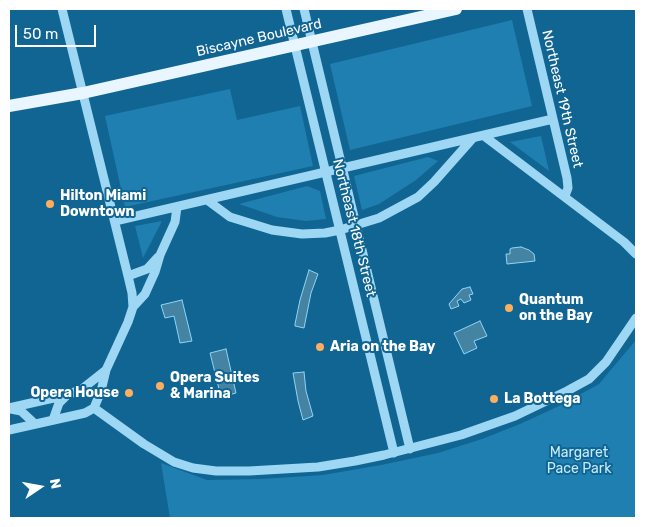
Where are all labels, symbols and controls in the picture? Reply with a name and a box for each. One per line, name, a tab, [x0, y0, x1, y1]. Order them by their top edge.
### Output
scale bar	[18, 15, 99, 47]
street label: Biscayne Boulevard	[195, 15, 323, 61]
text: 50 m	[23, 25, 58, 43]
street label: Northeast 19th Street	[538, 28, 586, 170]
street label: Northeast 18th Street	[329, 157, 379, 299]
place label: Hilton Miami Downtown	[60, 188, 146, 220]
marker: Hilton Miami Downtown	[44, 198, 56, 210]
place label: Quantum on the Bay	[519, 292, 593, 324]
marker: Quantum on the Bay	[503, 302, 515, 314]
place label: Aria on the Bay	[330, 339, 435, 355]
marker: Aria on the Bay	[314, 341, 326, 353]
place label: Opera Suites & Marina	[170, 370, 259, 402]
marker: Opera Suites & Marina	[154, 380, 166, 392]
place label: Opera House	[30, 385, 119, 401]
marker: Opera House	[123, 387, 135, 399]
place label: La Bottega	[504, 391, 581, 407]
marker: La Bottega	[488, 393, 500, 405]
park label: Margaret Pace Park	[547, 445, 611, 478]
north arrow	[15, 462, 65, 512]
text: N	[46, 477, 65, 490]

